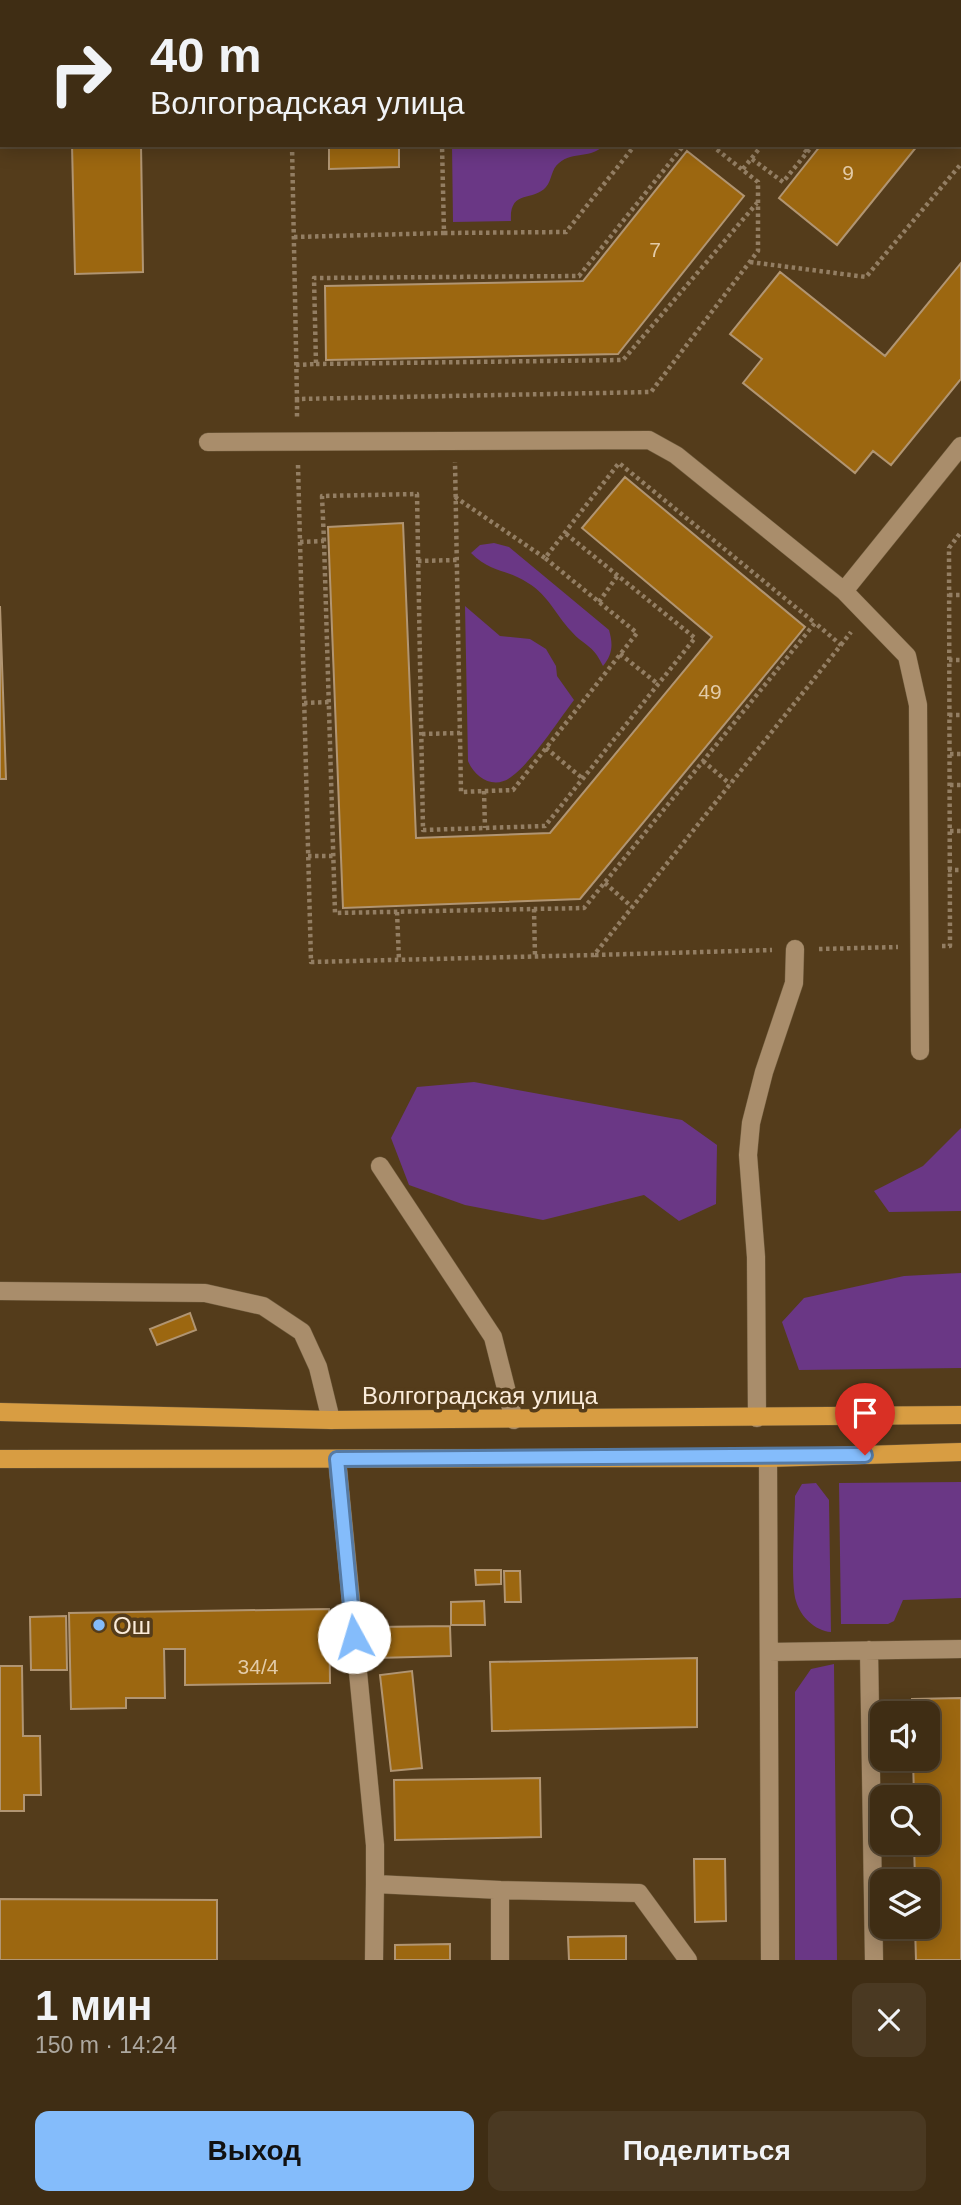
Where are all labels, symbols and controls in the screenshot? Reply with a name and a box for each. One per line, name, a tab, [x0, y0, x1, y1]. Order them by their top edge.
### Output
icon: right	[35, 28, 126, 119]
text: 40 m	[150, 28, 262, 82]
text: Волгоградская улица	[150, 85, 465, 121]
house number: 9	[842, 161, 854, 184]
house number: 7	[649, 238, 661, 261]
house number: 49	[698, 680, 722, 703]
street label: Волгоградская улица	[362, 1382, 599, 1409]
pin	[835, 1383, 895, 1455]
icon: arrive	[846, 1394, 884, 1432]
position arrow	[317, 1600, 391, 1674]
place label: Ош	[113, 1612, 151, 1639]
marker: Ош	[91, 1617, 107, 1633]
house number: 34/4	[238, 1655, 279, 1678]
map controls	[870, 1701, 940, 1939]
button: sound	[870, 1701, 940, 1771]
button: search	[870, 1785, 940, 1855]
button: layers	[870, 1869, 940, 1939]
text: 1 мин	[35, 1982, 152, 2029]
button: close	[852, 1983, 926, 2057]
text: 150 m · 14:24	[35, 2032, 177, 2058]
button: Выход	[35, 2111, 474, 2191]
button: Поделиться	[488, 2111, 926, 2191]

